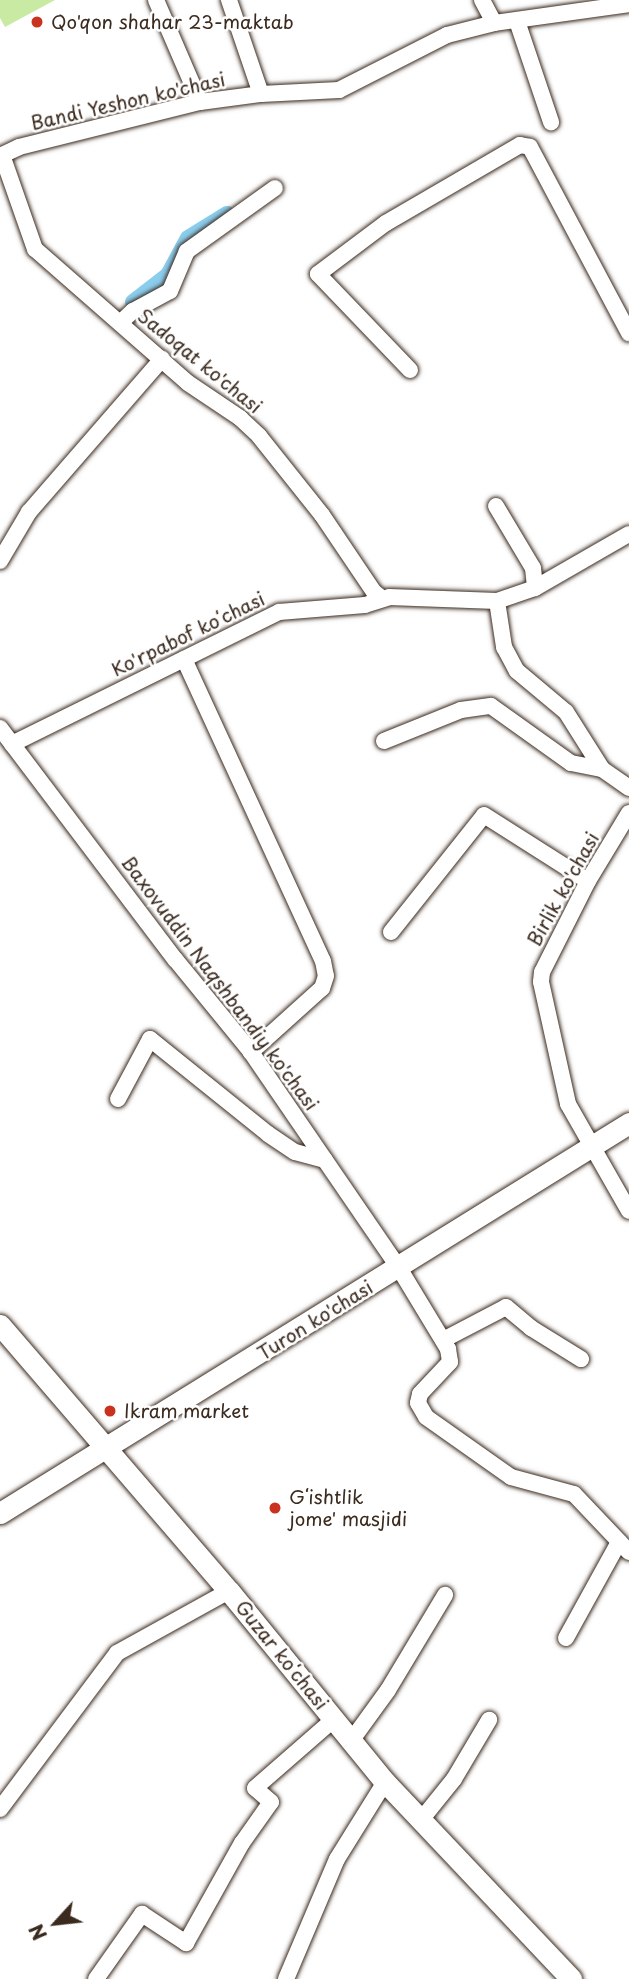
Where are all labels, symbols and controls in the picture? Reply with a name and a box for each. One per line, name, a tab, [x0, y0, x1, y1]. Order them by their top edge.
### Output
place label: Qo'qon shahar 23-maktab	[51, 11, 294, 33]
marker: Qo'qon shahar 23-maktab	[29, 14, 45, 30]
street label: Bandi Yeshon ko'chasi	[29, 68, 227, 134]
street label: Sadoqat ko'chasi	[133, 304, 267, 418]
street label: Ko'rpabof koʻchasi	[108, 587, 268, 681]
street label: Birlik ko'chasi	[522, 828, 604, 950]
street label: Baxovuddin Naqshbandiy ko'chasi	[117, 852, 323, 1114]
street label: Turon ko'chasi	[253, 1276, 377, 1364]
place label: Ikram market	[124, 1400, 250, 1422]
marker: Ikram market	[102, 1403, 118, 1419]
place label: Gʻishtlik jome' masjidi	[289, 1486, 408, 1530]
marker: Gʻishtlik jome' masjidi	[267, 1500, 283, 1516]
street label: Guzar koʻchasi	[231, 1596, 333, 1714]
north arrow	[21, 1888, 91, 1958]
text: N	[21, 1919, 53, 1946]

